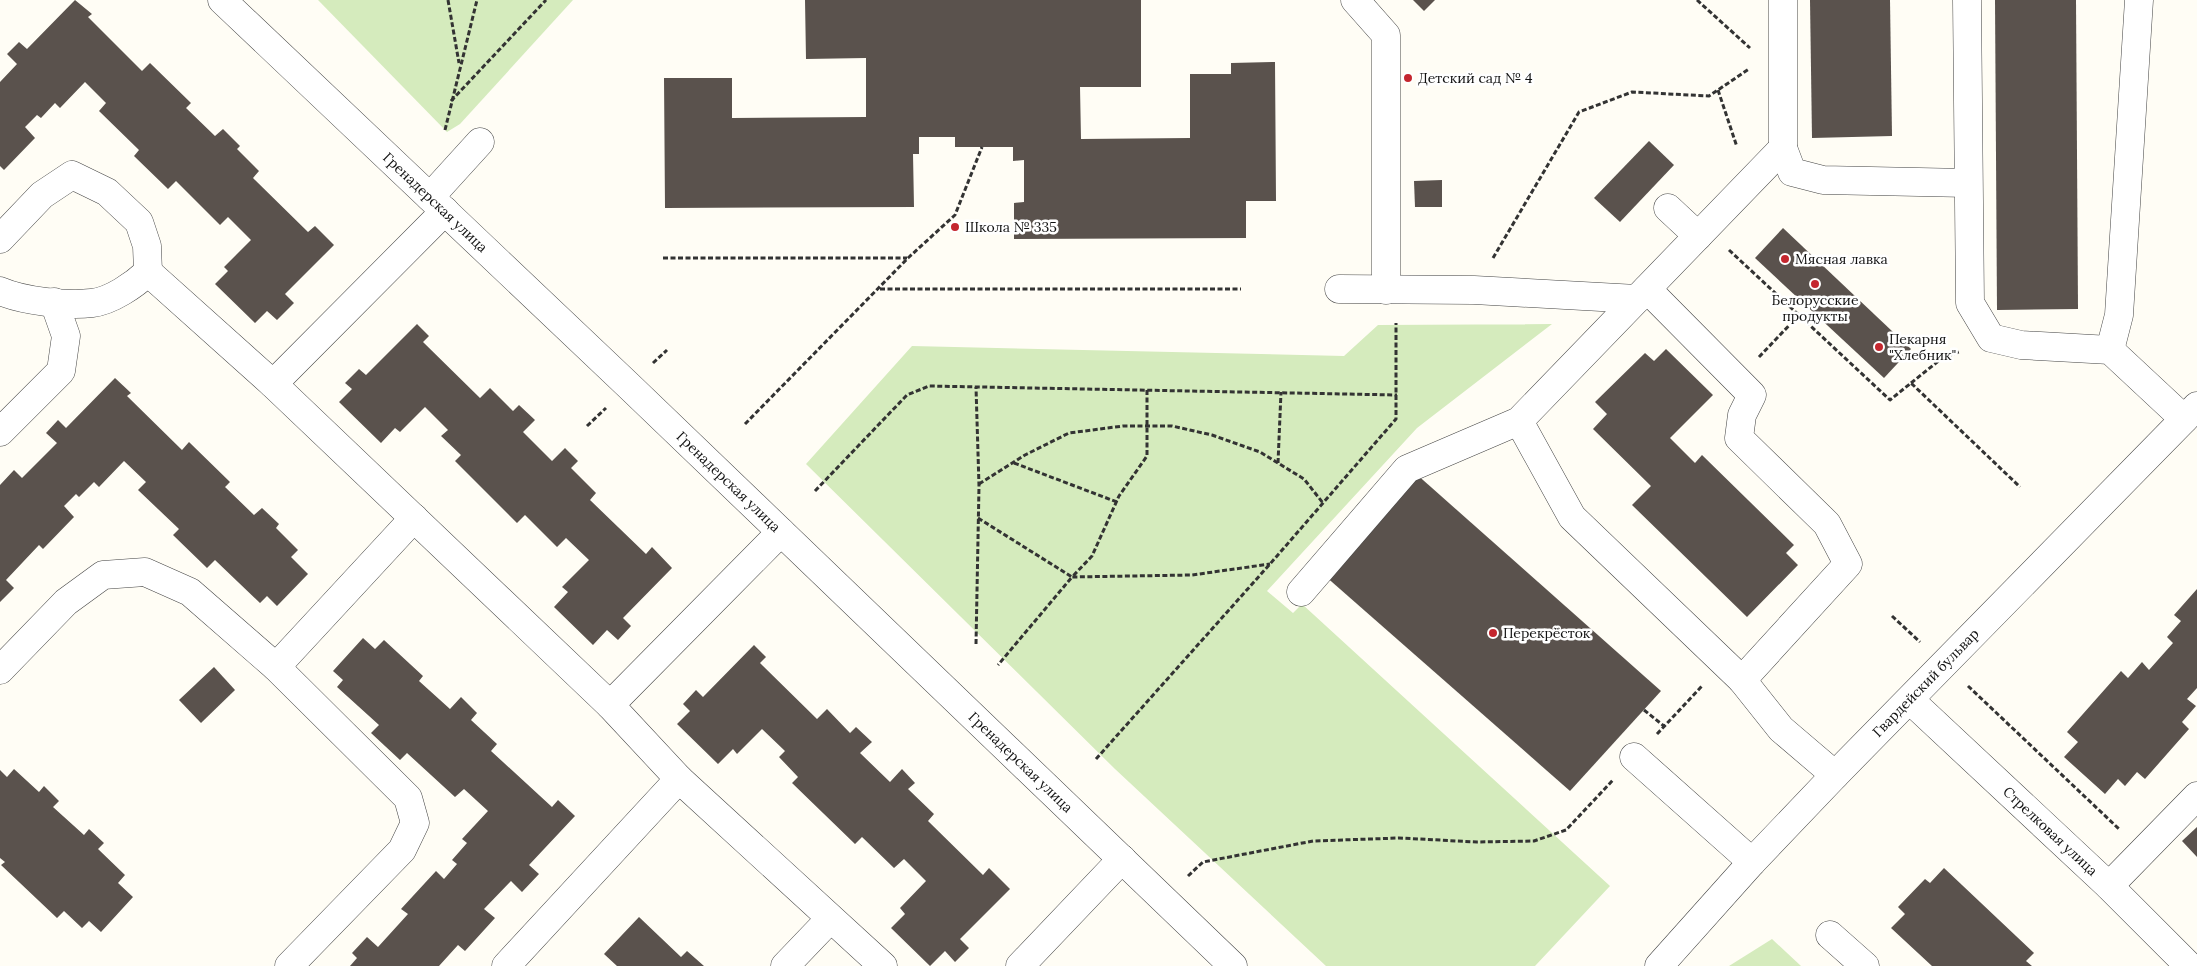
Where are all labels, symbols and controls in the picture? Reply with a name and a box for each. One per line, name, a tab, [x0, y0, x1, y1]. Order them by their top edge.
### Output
place label: Детский сад № 4	[1418, 69, 1533, 87]
marker: Детский сад № 4	[1402, 72, 1414, 84]
street label: Гренадерская улица	[379, 148, 491, 256]
place label: Школа № 335	[965, 218, 1057, 236]
marker: Школа № 335	[949, 221, 961, 233]
place label: Мясная лавка	[1795, 250, 1888, 268]
marker: Мясная лавка	[1779, 253, 1791, 265]
marker: Белорусские продукты	[1809, 278, 1821, 290]
place label: Белорусские продукты	[1772, 291, 1859, 325]
place label: Пекарня "Хлебник"	[1889, 330, 1956, 364]
marker: Пекарня "Хлебник"	[1873, 341, 1885, 353]
street label: Гренадерская улица	[673, 427, 784, 536]
place label: Перекрёсток	[1503, 624, 1591, 642]
street label: Гвардейский бульвар	[1868, 625, 1983, 741]
marker: Перекрёсток	[1487, 627, 1499, 639]
street label: Гренадерская улица	[965, 708, 1077, 816]
street label: Стрелковая улица	[1999, 783, 2101, 880]

